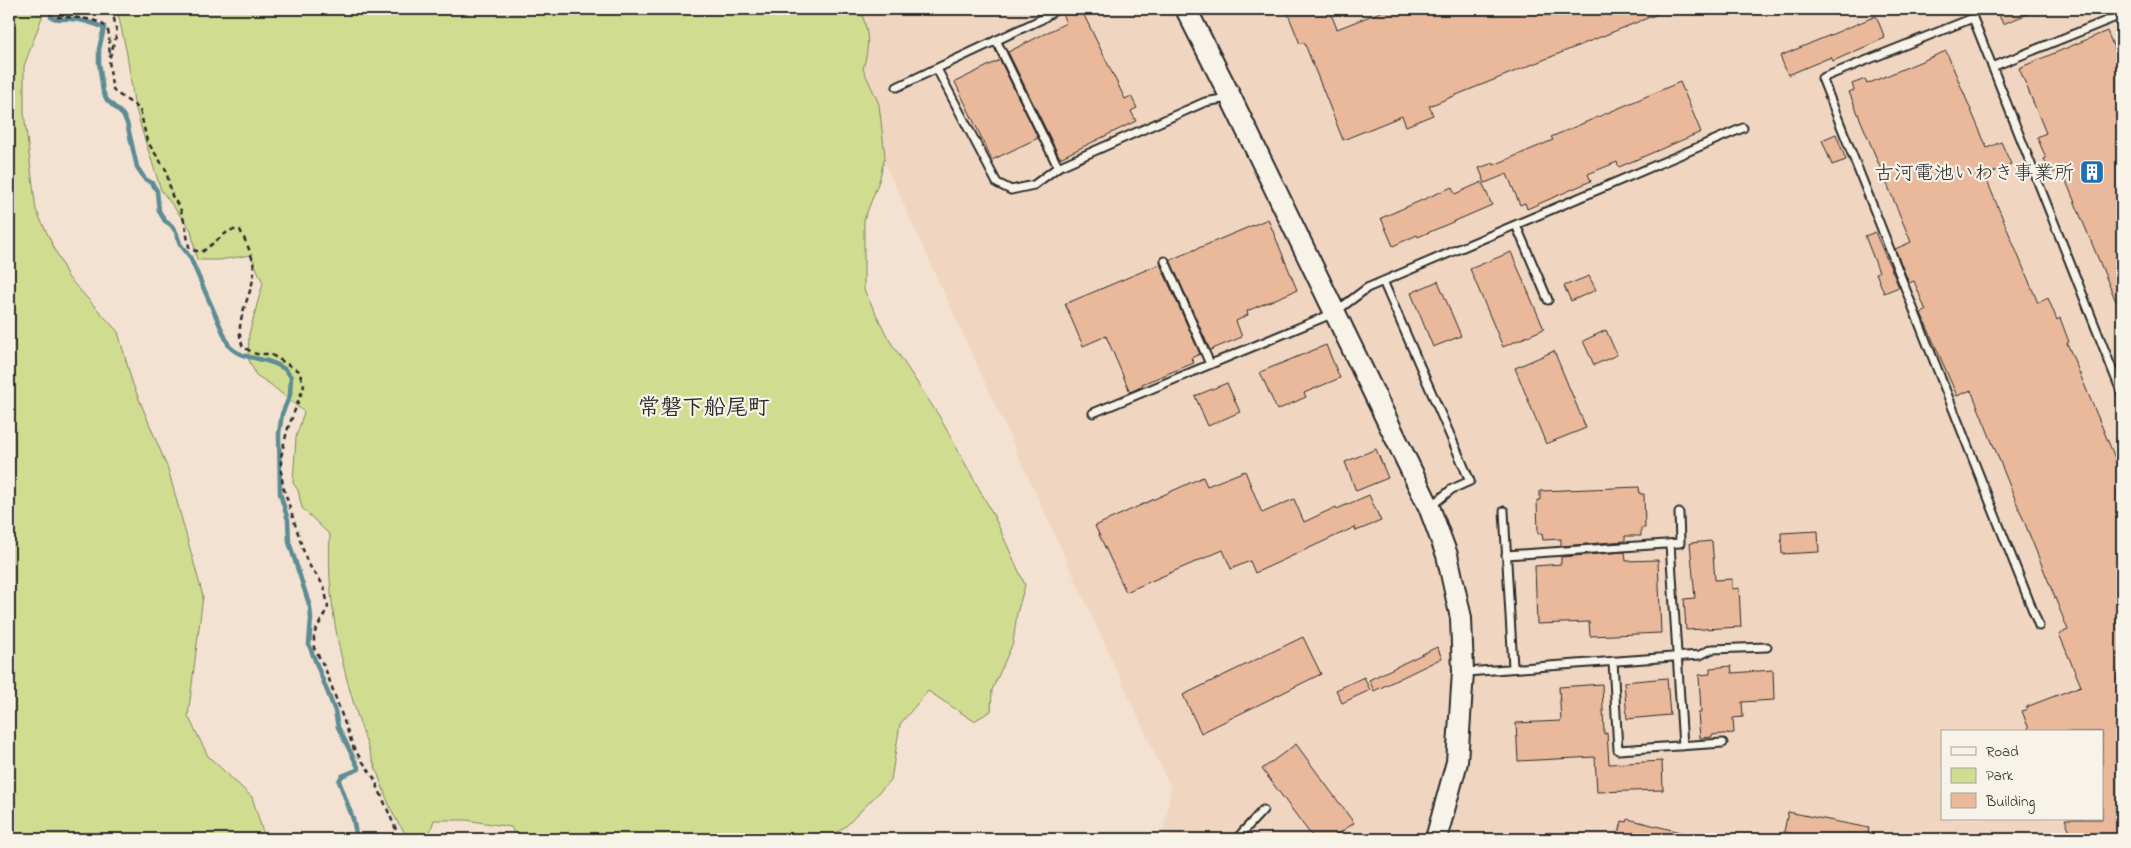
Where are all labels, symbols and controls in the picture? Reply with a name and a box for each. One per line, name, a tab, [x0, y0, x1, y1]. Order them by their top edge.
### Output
building icon: 古河電池いわき事業所	[2079, 159, 2105, 185]
place label: 古河電池いわき事業所	[1874, 160, 2074, 189]
district label: 常磐下船尾町	[638, 393, 770, 425]
legend	[1941, 730, 2104, 820]
text: Road	[1986, 741, 2019, 763]
text: Park	[1986, 765, 2014, 787]
text: Building	[1985, 791, 2035, 814]

